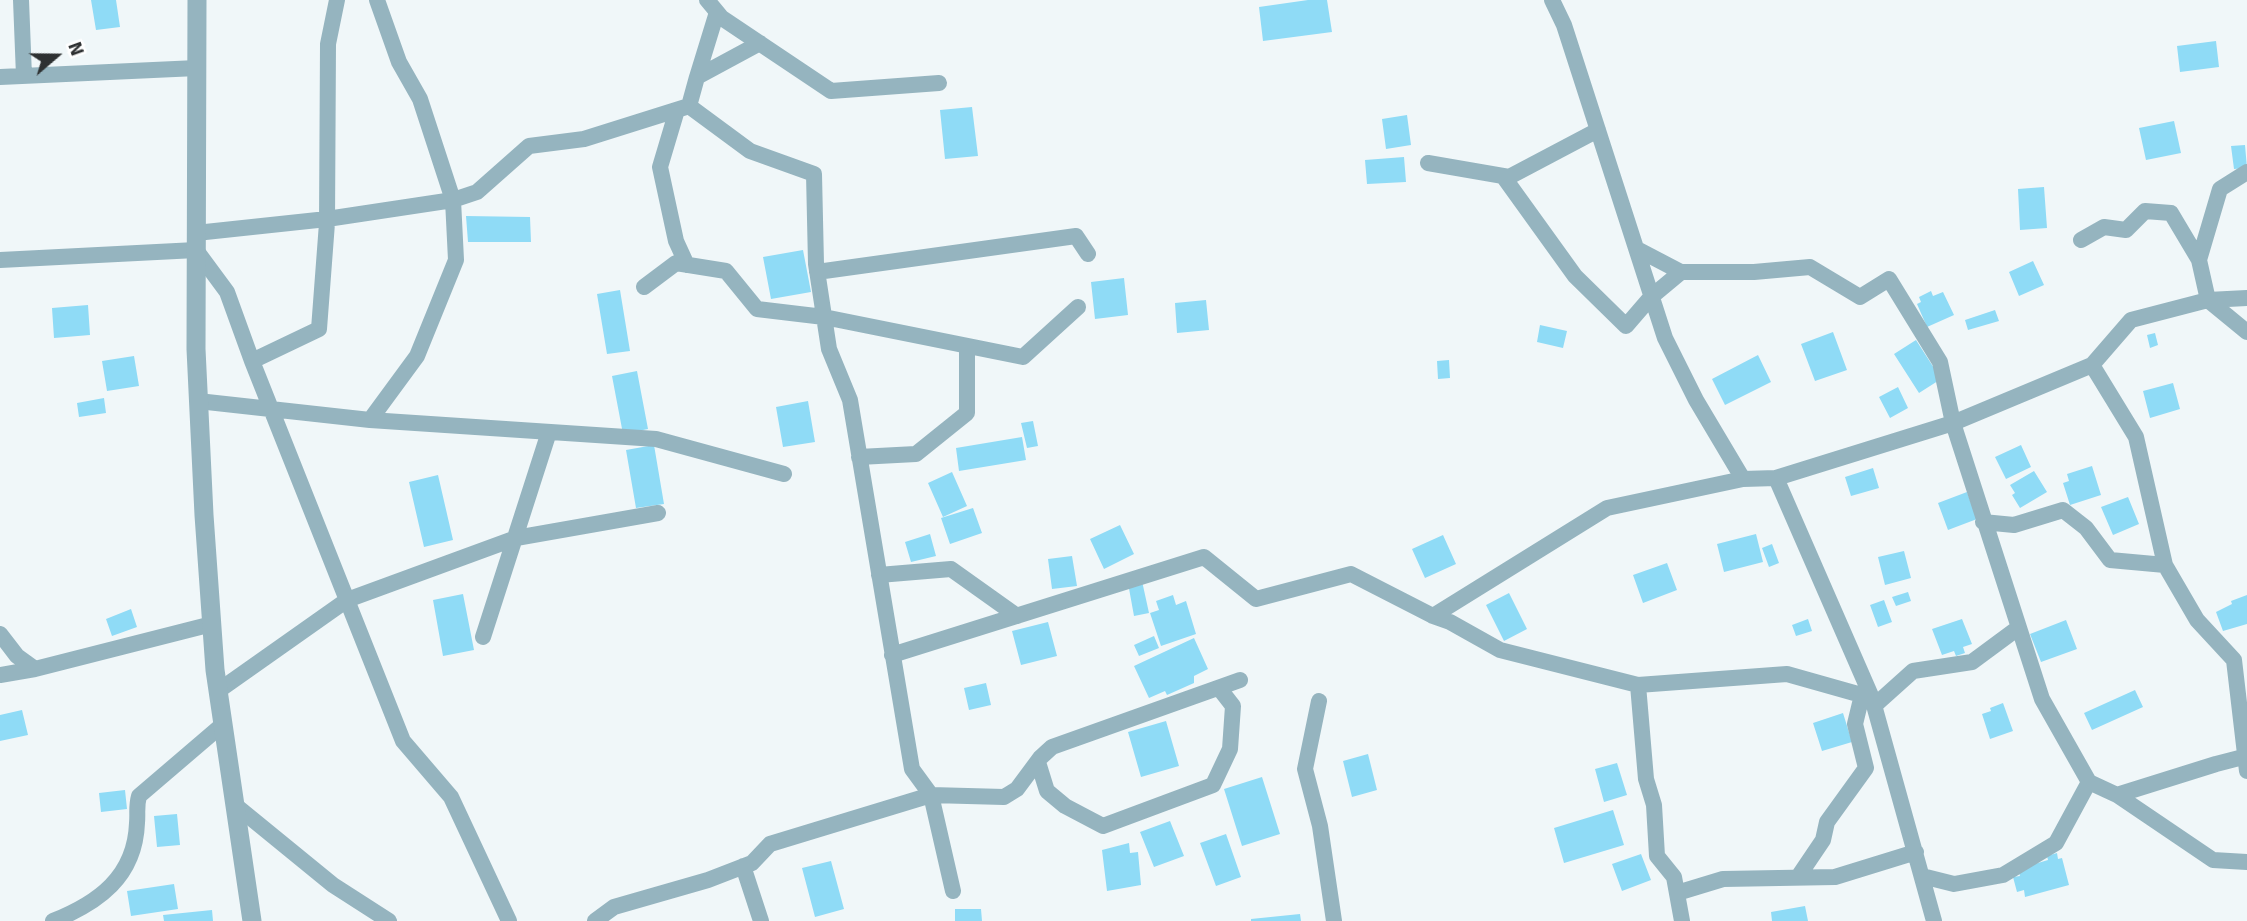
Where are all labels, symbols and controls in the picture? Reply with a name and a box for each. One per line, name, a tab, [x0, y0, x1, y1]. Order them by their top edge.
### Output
north arrow	[21, 21, 91, 91]
text: N	[62, 39, 89, 59]

